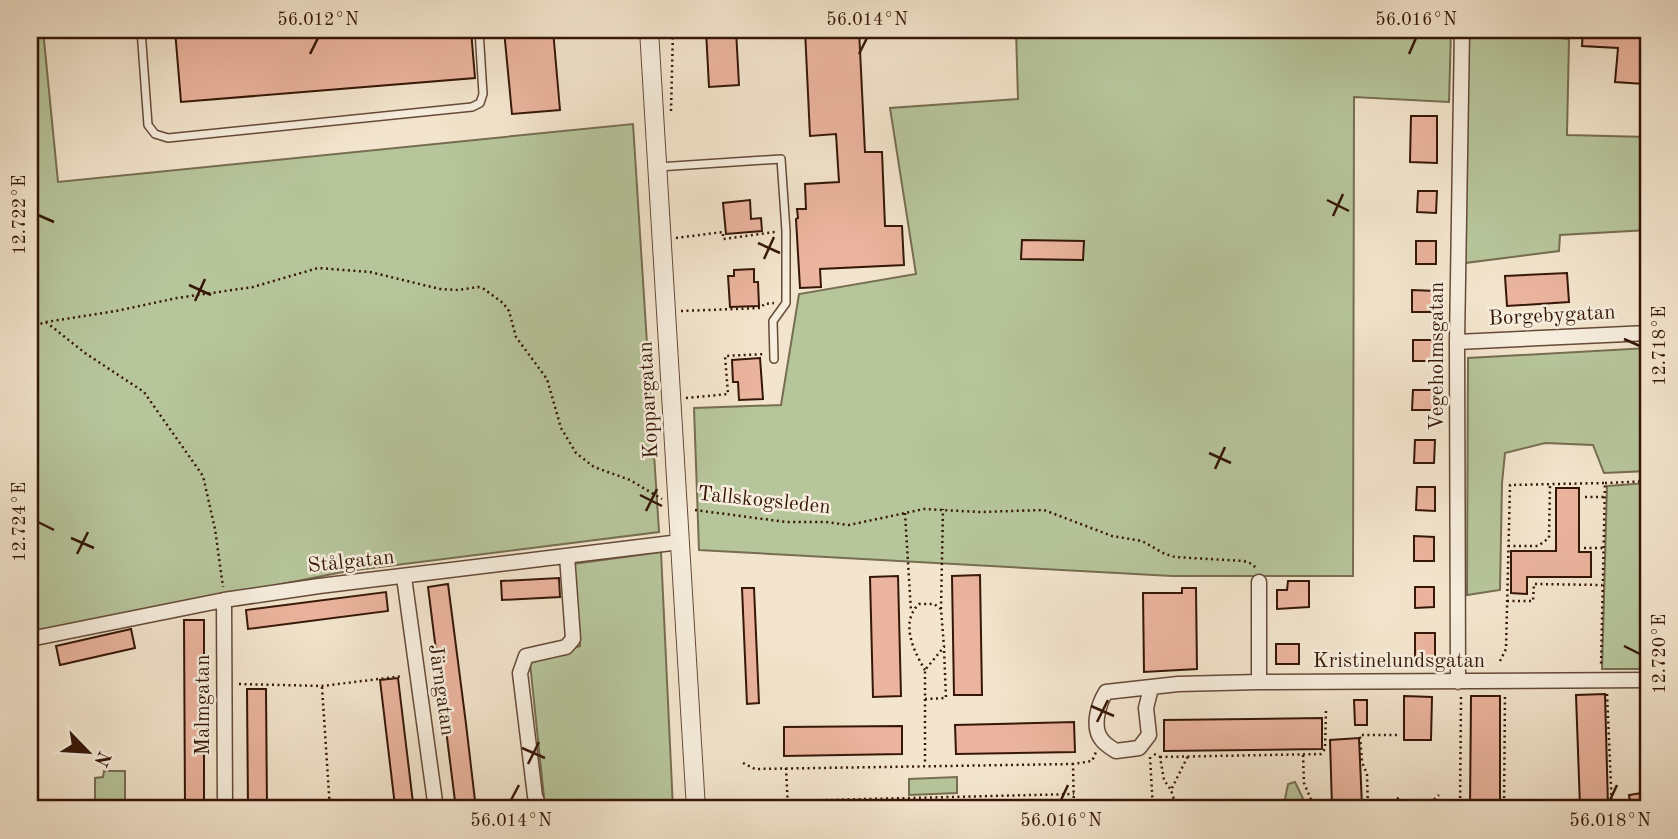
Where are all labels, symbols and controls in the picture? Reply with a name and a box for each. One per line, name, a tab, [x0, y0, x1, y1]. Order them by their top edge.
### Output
text: 56.012°N	[277, 11, 359, 29]
text: 56.014°N	[826, 11, 908, 29]
text: 56.016°N	[1375, 11, 1457, 29]
text: 12.722°E	[11, 175, 29, 255]
street label: Vegeholmsgatan	[1427, 282, 1448, 430]
street label: Borgebygatan	[1488, 302, 1616, 330]
text: 12.718°E	[1651, 306, 1669, 386]
street label: Koppargatan	[635, 341, 663, 459]
text: 12.724°E	[11, 482, 29, 562]
street label: Tallskogsleden	[696, 484, 832, 518]
street label: Stålgatan	[307, 547, 395, 577]
text: 12.720°E	[1651, 614, 1669, 694]
street label: Järngatan	[424, 643, 458, 737]
street label: Kristinelundsgatan	[1313, 651, 1485, 672]
street label: Malmgatan	[193, 654, 214, 756]
north arrow	[52, 716, 122, 786]
text: N	[89, 748, 113, 769]
text: 56.014°N	[470, 812, 552, 830]
text: 56.016°N	[1020, 812, 1102, 830]
text: 56.018°N	[1569, 812, 1651, 830]

